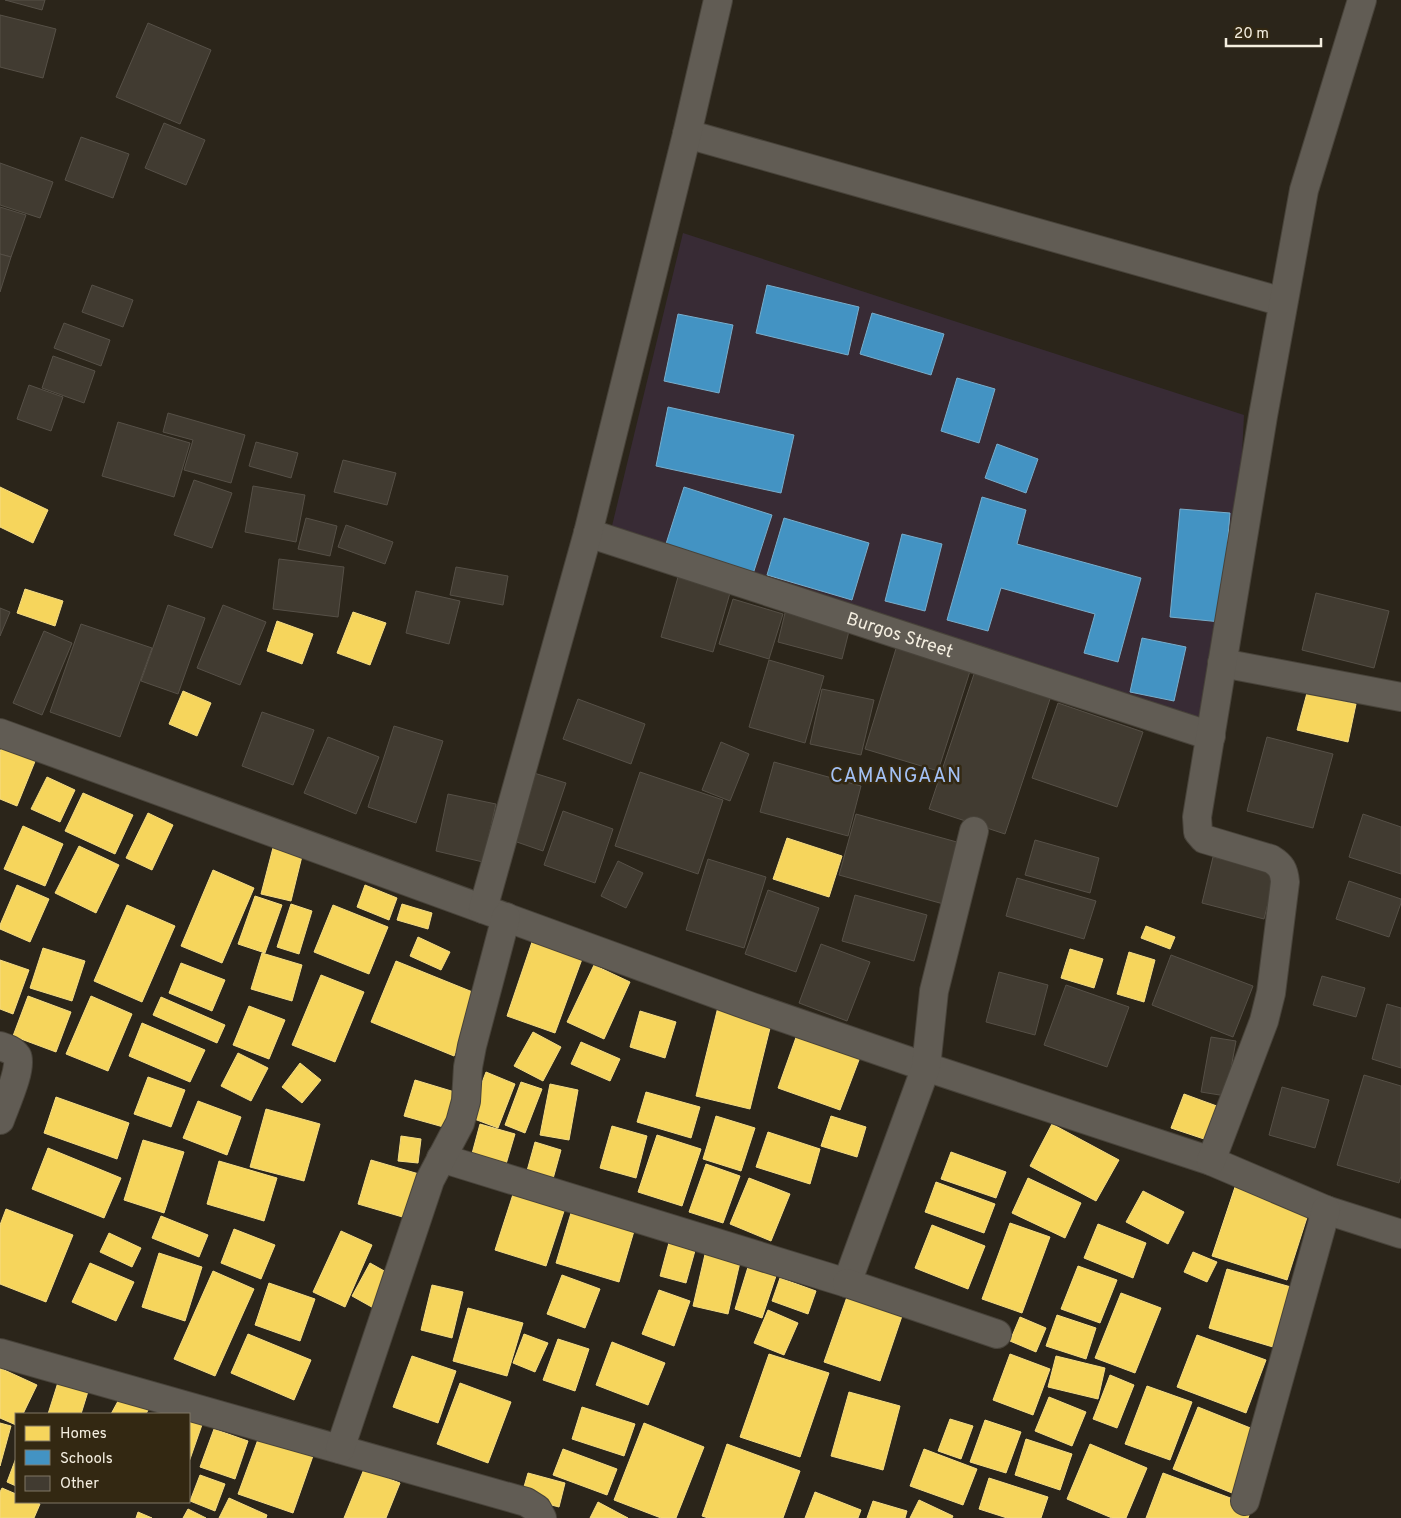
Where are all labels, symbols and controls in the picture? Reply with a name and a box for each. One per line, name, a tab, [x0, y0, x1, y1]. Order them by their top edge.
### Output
scale bar	[1226, 15, 1321, 47]
text: 20 m	[1234, 25, 1269, 44]
street label: Burgos Street	[843, 608, 956, 664]
district label: CAMANGAAN	[830, 764, 962, 790]
legend	[15, 1413, 190, 1503]
text: Homes	[60, 1425, 107, 1444]
text: Schools	[60, 1450, 113, 1469]
text: Other	[60, 1475, 99, 1494]

